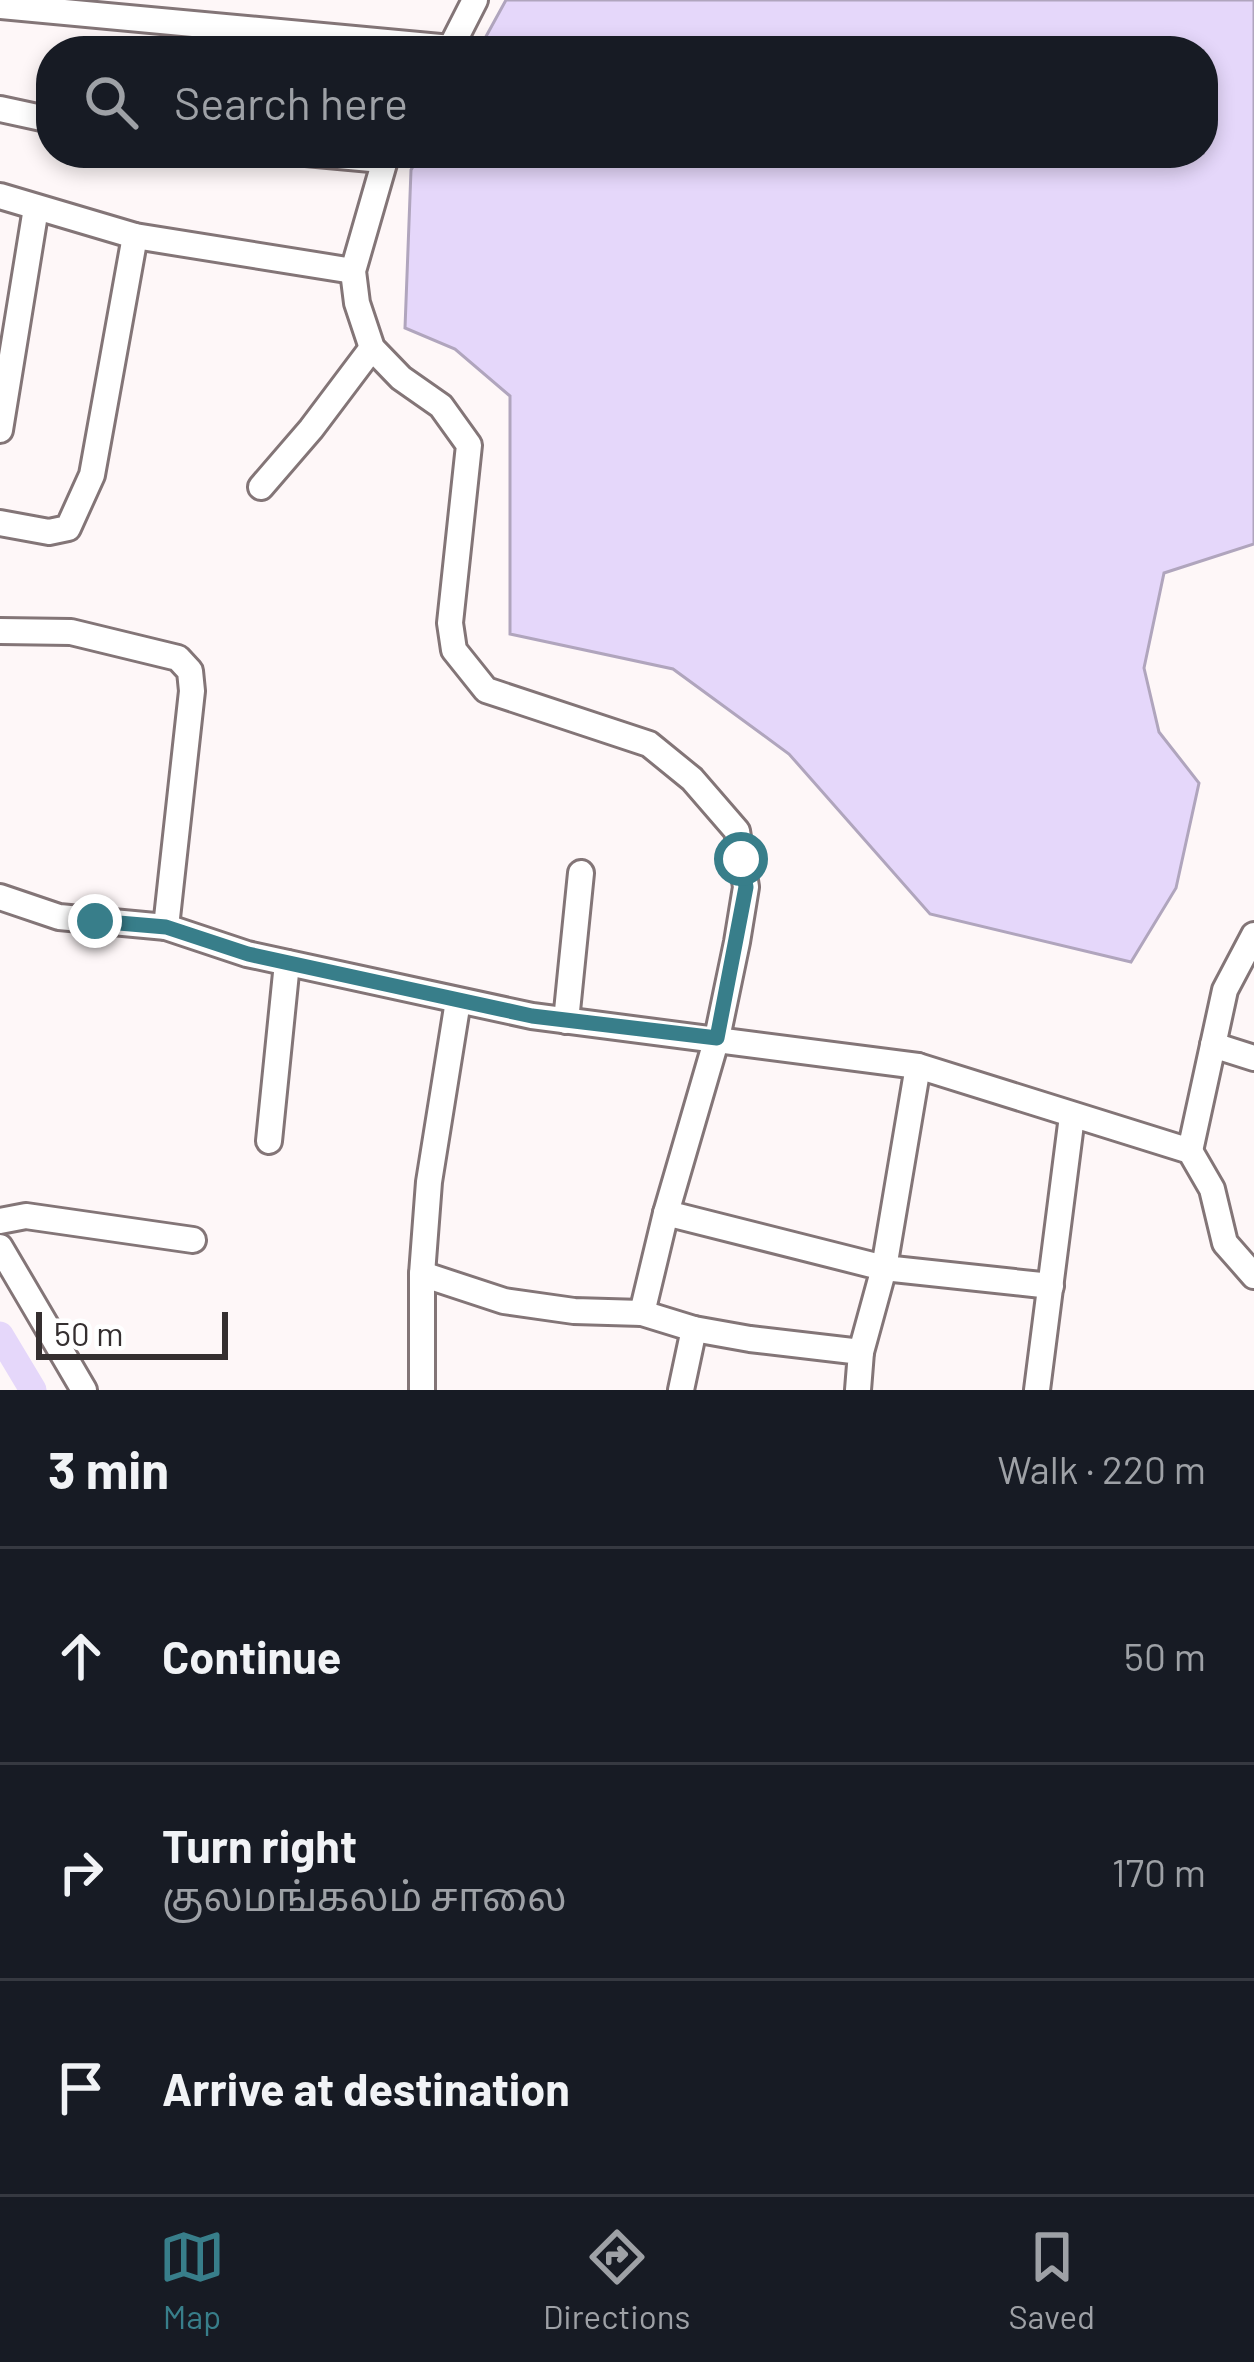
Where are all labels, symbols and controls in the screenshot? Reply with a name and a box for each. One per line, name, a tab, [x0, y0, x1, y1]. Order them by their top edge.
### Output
search box	[36, 36, 1218, 168]
icon: search	[78, 69, 144, 135]
text: Search here	[174, 75, 408, 129]
route start	[714, 832, 768, 886]
route end	[68, 894, 122, 948]
scale bar	[36, 1306, 228, 1359]
text: 50 m	[54, 1313, 124, 1353]
text: 3 min	[48, 1438, 169, 1499]
text: Walk · 220 m	[997, 1445, 1206, 1492]
icon: ahead	[48, 1623, 114, 1689]
text: Continue	[162, 1629, 341, 1683]
text: 50 m	[1124, 1632, 1206, 1679]
text: Turn right	[162, 1818, 357, 1872]
icon: right	[48, 1839, 114, 1905]
text: 170 m	[1112, 1848, 1206, 1895]
text: குலமங்கலம் சாலை	[162, 1872, 567, 1919]
icon: arrive	[48, 2055, 114, 2121]
text: Arrive at destination	[162, 2061, 570, 2115]
tab: Map	[159, 2224, 225, 2336]
tab: Directions	[543, 2224, 690, 2336]
tab: Saved	[1008, 2224, 1095, 2336]

